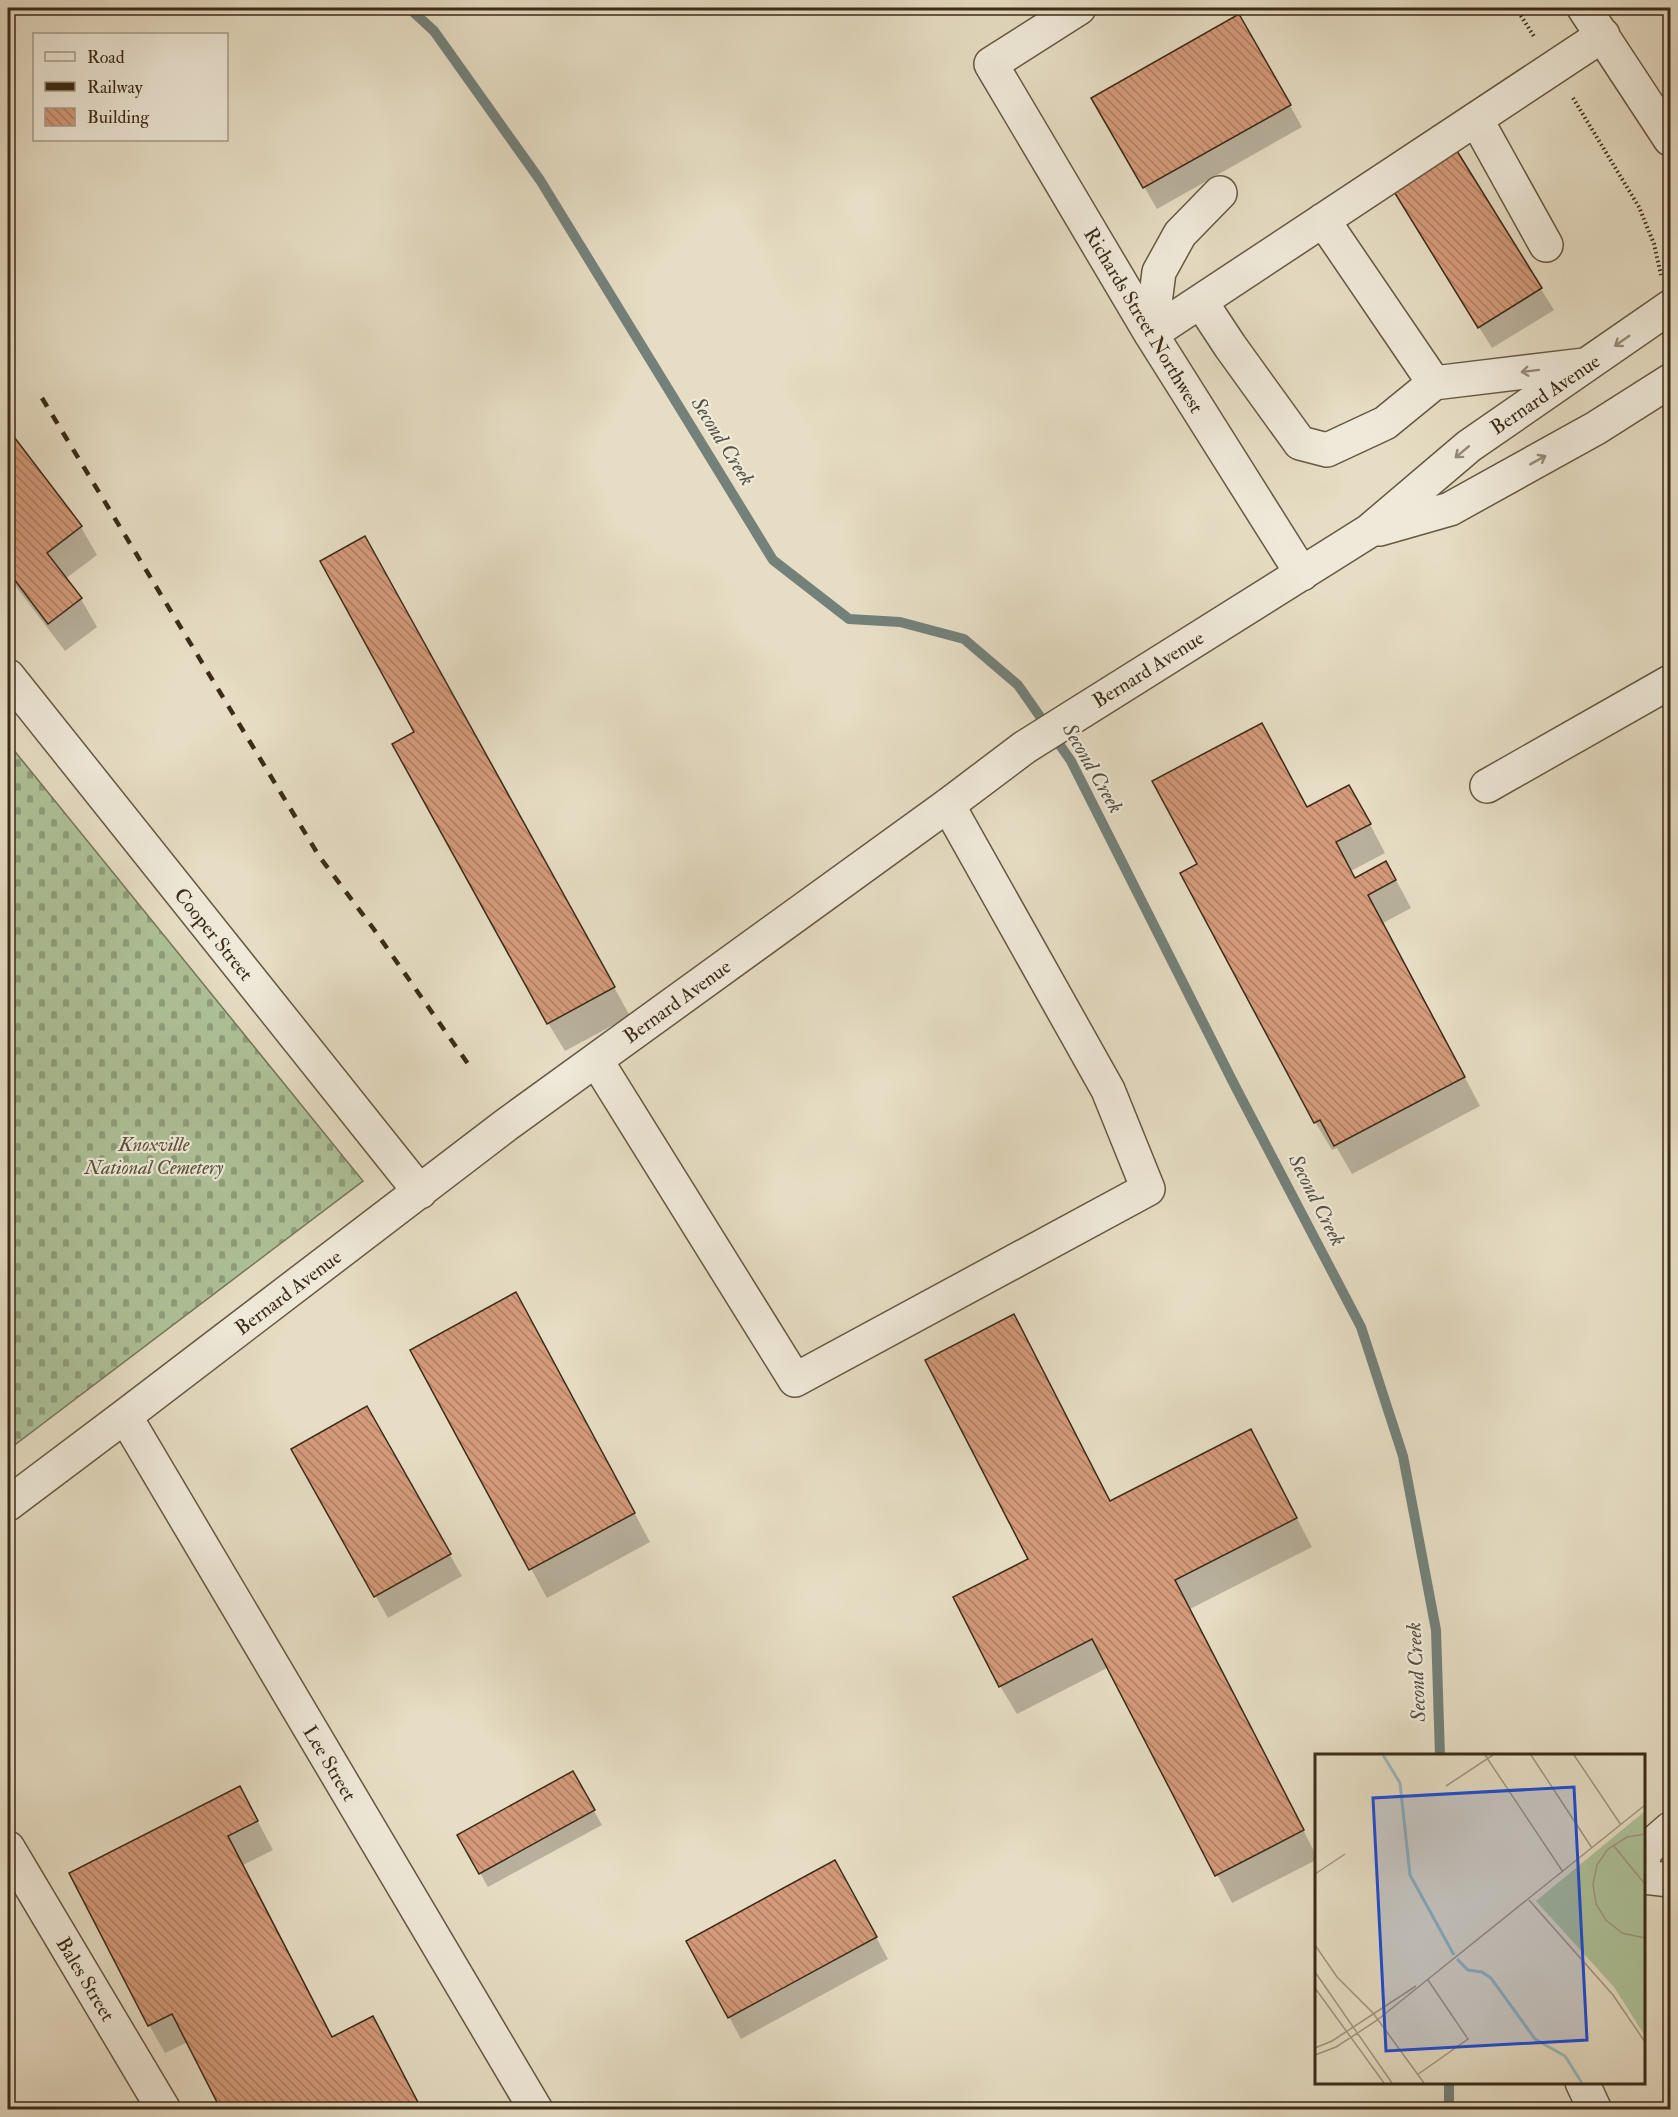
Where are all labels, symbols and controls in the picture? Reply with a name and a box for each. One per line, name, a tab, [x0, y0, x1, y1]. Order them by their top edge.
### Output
legend	[33, 33, 228, 141]
text: Road	[87, 46, 125, 69]
text: Railway	[87, 76, 144, 99]
text: Building	[87, 106, 150, 129]
street label: Richards Street Northwest	[1078, 223, 1209, 418]
one-way arrow	[1615, 335, 1631, 347]
street label: Bernard Avenue	[1486, 349, 1605, 440]
one-way arrow	[1521, 366, 1541, 377]
water label: Second Creek	[684, 391, 760, 491]
one-way arrow	[1455, 445, 1470, 459]
one-way arrow	[1529, 454, 1546, 466]
street label: Bernard Avenue	[1088, 625, 1209, 714]
water label: Second Creek	[1055, 717, 1129, 818]
street label: Cooper Street	[168, 883, 259, 987]
street label: Bernard Avenue	[619, 954, 736, 1049]
park label: Knoxville National Cemetery	[84, 1132, 223, 1180]
water label: Second Creek	[1281, 1149, 1351, 1251]
street label: Bernard Avenue	[230, 1244, 346, 1341]
water label: Second Creek	[1400, 1621, 1433, 1723]
street label: Lee Street	[297, 1721, 362, 1806]
inset map	[1315, 1754, 1645, 2084]
street label: Bales Street	[51, 1933, 121, 2026]

